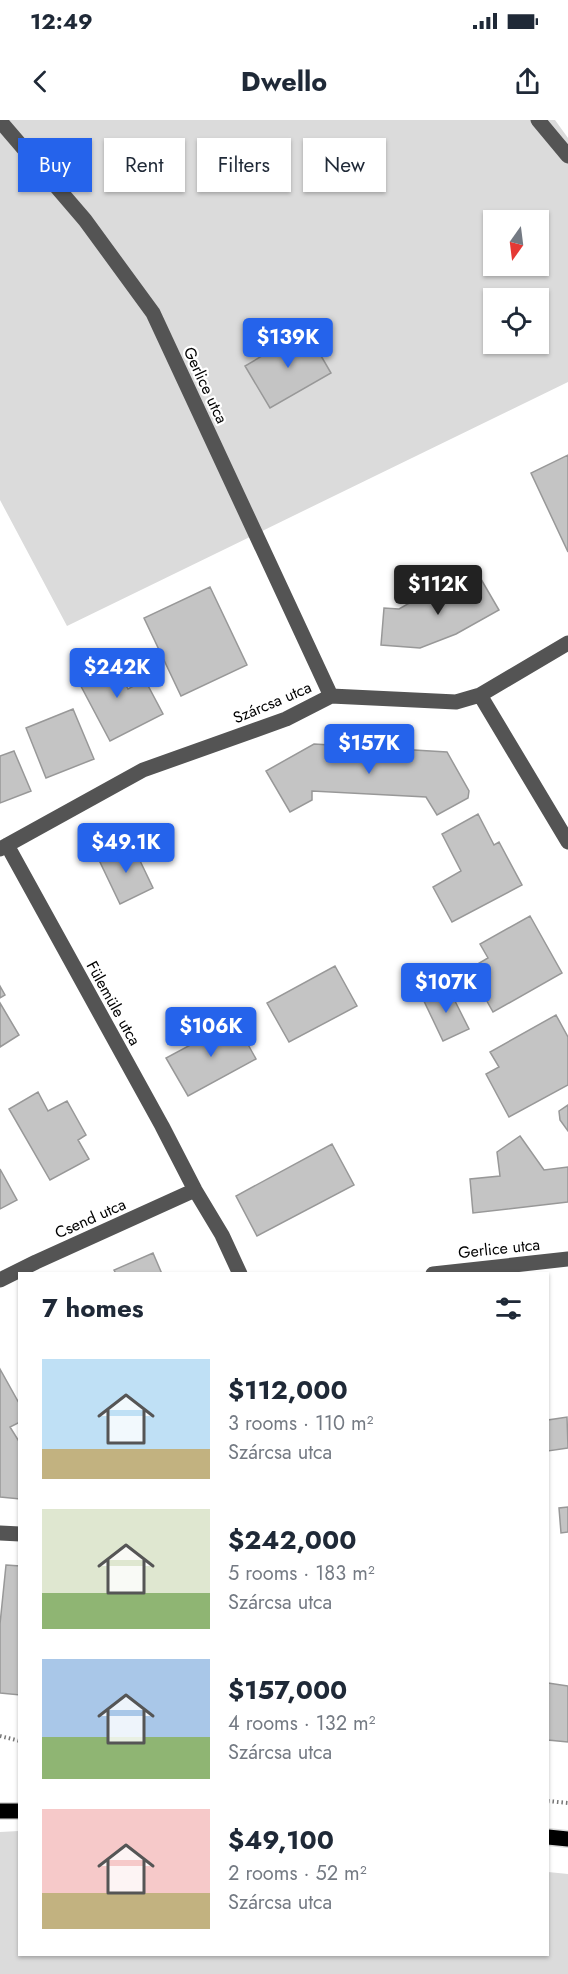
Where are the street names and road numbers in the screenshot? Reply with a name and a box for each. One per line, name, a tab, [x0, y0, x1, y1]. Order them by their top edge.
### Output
street label: Gerlice utca	[178, 343, 233, 427]
street label: Szárcsa utca	[229, 676, 315, 729]
street label: Fülemüle utca	[81, 957, 146, 1050]
street label: Csend utca	[51, 1193, 129, 1244]
street label: Gerlice utca	[457, 1233, 541, 1264]

